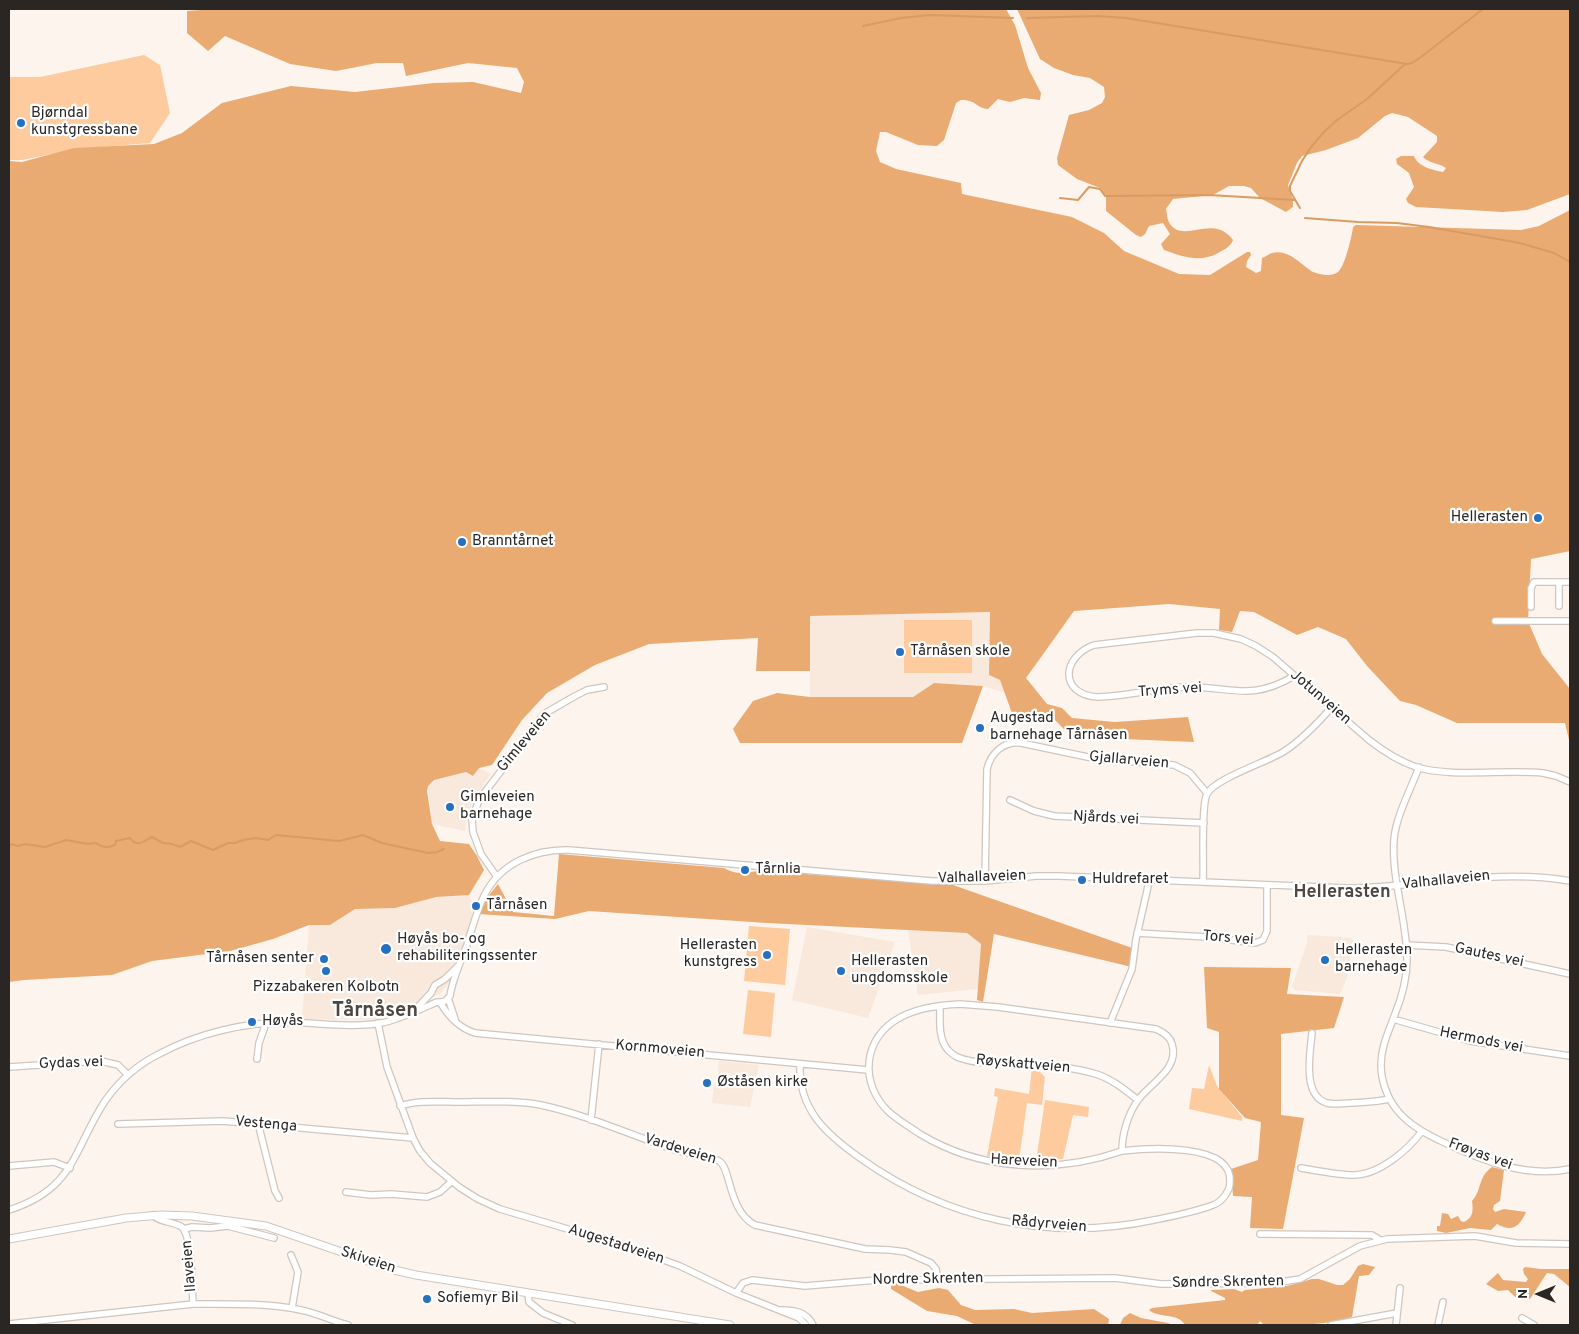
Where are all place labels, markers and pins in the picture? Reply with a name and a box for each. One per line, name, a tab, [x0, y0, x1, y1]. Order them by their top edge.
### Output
place label: Bjørndal kunstgressbane	[31, 105, 138, 140]
marker: Bjørndal kunstgressbane	[15, 117, 27, 129]
place label: Hellerasten	[1451, 509, 1528, 527]
marker: Hellerasten	[1532, 512, 1544, 524]
place label: Branntårnet	[472, 533, 554, 551]
marker: Branntårnet	[456, 536, 468, 548]
place label: Tårnåsen skole	[910, 643, 1010, 661]
marker: Tårnåsen skole	[894, 646, 906, 658]
place label: Augestad barnehage Tårnåsen	[990, 710, 1127, 745]
marker: Augestad barnehage Tårnåsen	[974, 722, 986, 734]
place label: Gimleveien barnehage	[460, 789, 535, 824]
marker: Gimleveien barnehage	[444, 801, 456, 813]
place label: Tårnlia	[755, 861, 801, 879]
marker: Tårnlia	[739, 864, 751, 876]
place label: Huldrefaret	[1092, 871, 1169, 889]
marker: Huldrefaret	[1076, 874, 1088, 886]
place label: Tårnåsen	[486, 897, 548, 915]
marker: Tårnåsen	[470, 900, 482, 912]
place label: Høyås bo- og rehabiliteringssenter	[397, 931, 537, 966]
place label: Hellerasten kunstgress	[680, 937, 757, 972]
marker: Høyås bo- og rehabiliteringssenter	[379, 942, 393, 956]
place label: Hellerasten barnehage	[1335, 942, 1412, 977]
marker: Hellerasten kunstgress	[761, 949, 773, 961]
place label: Tårnåsen senter	[206, 950, 314, 968]
marker: Tårnåsen senter	[318, 953, 330, 965]
place label: Hellerasten ungdomsskole	[851, 953, 948, 988]
marker: Hellerasten barnehage	[1319, 954, 1331, 966]
marker: Pizzabakeren Kolbotn	[320, 965, 332, 977]
marker: Hellerasten ungdomsskole	[835, 965, 847, 977]
place label: Pizzabakeren Kolbotn	[253, 979, 399, 997]
place label: Høyås	[262, 1013, 303, 1031]
marker: Høyås	[246, 1016, 258, 1028]
place label: Øståsen kirke	[717, 1074, 808, 1092]
marker: Øståsen kirke	[701, 1077, 713, 1089]
place label: Sofiemyr Bil	[437, 1290, 519, 1308]
marker: Sofiemyr Bil	[421, 1293, 433, 1305]

